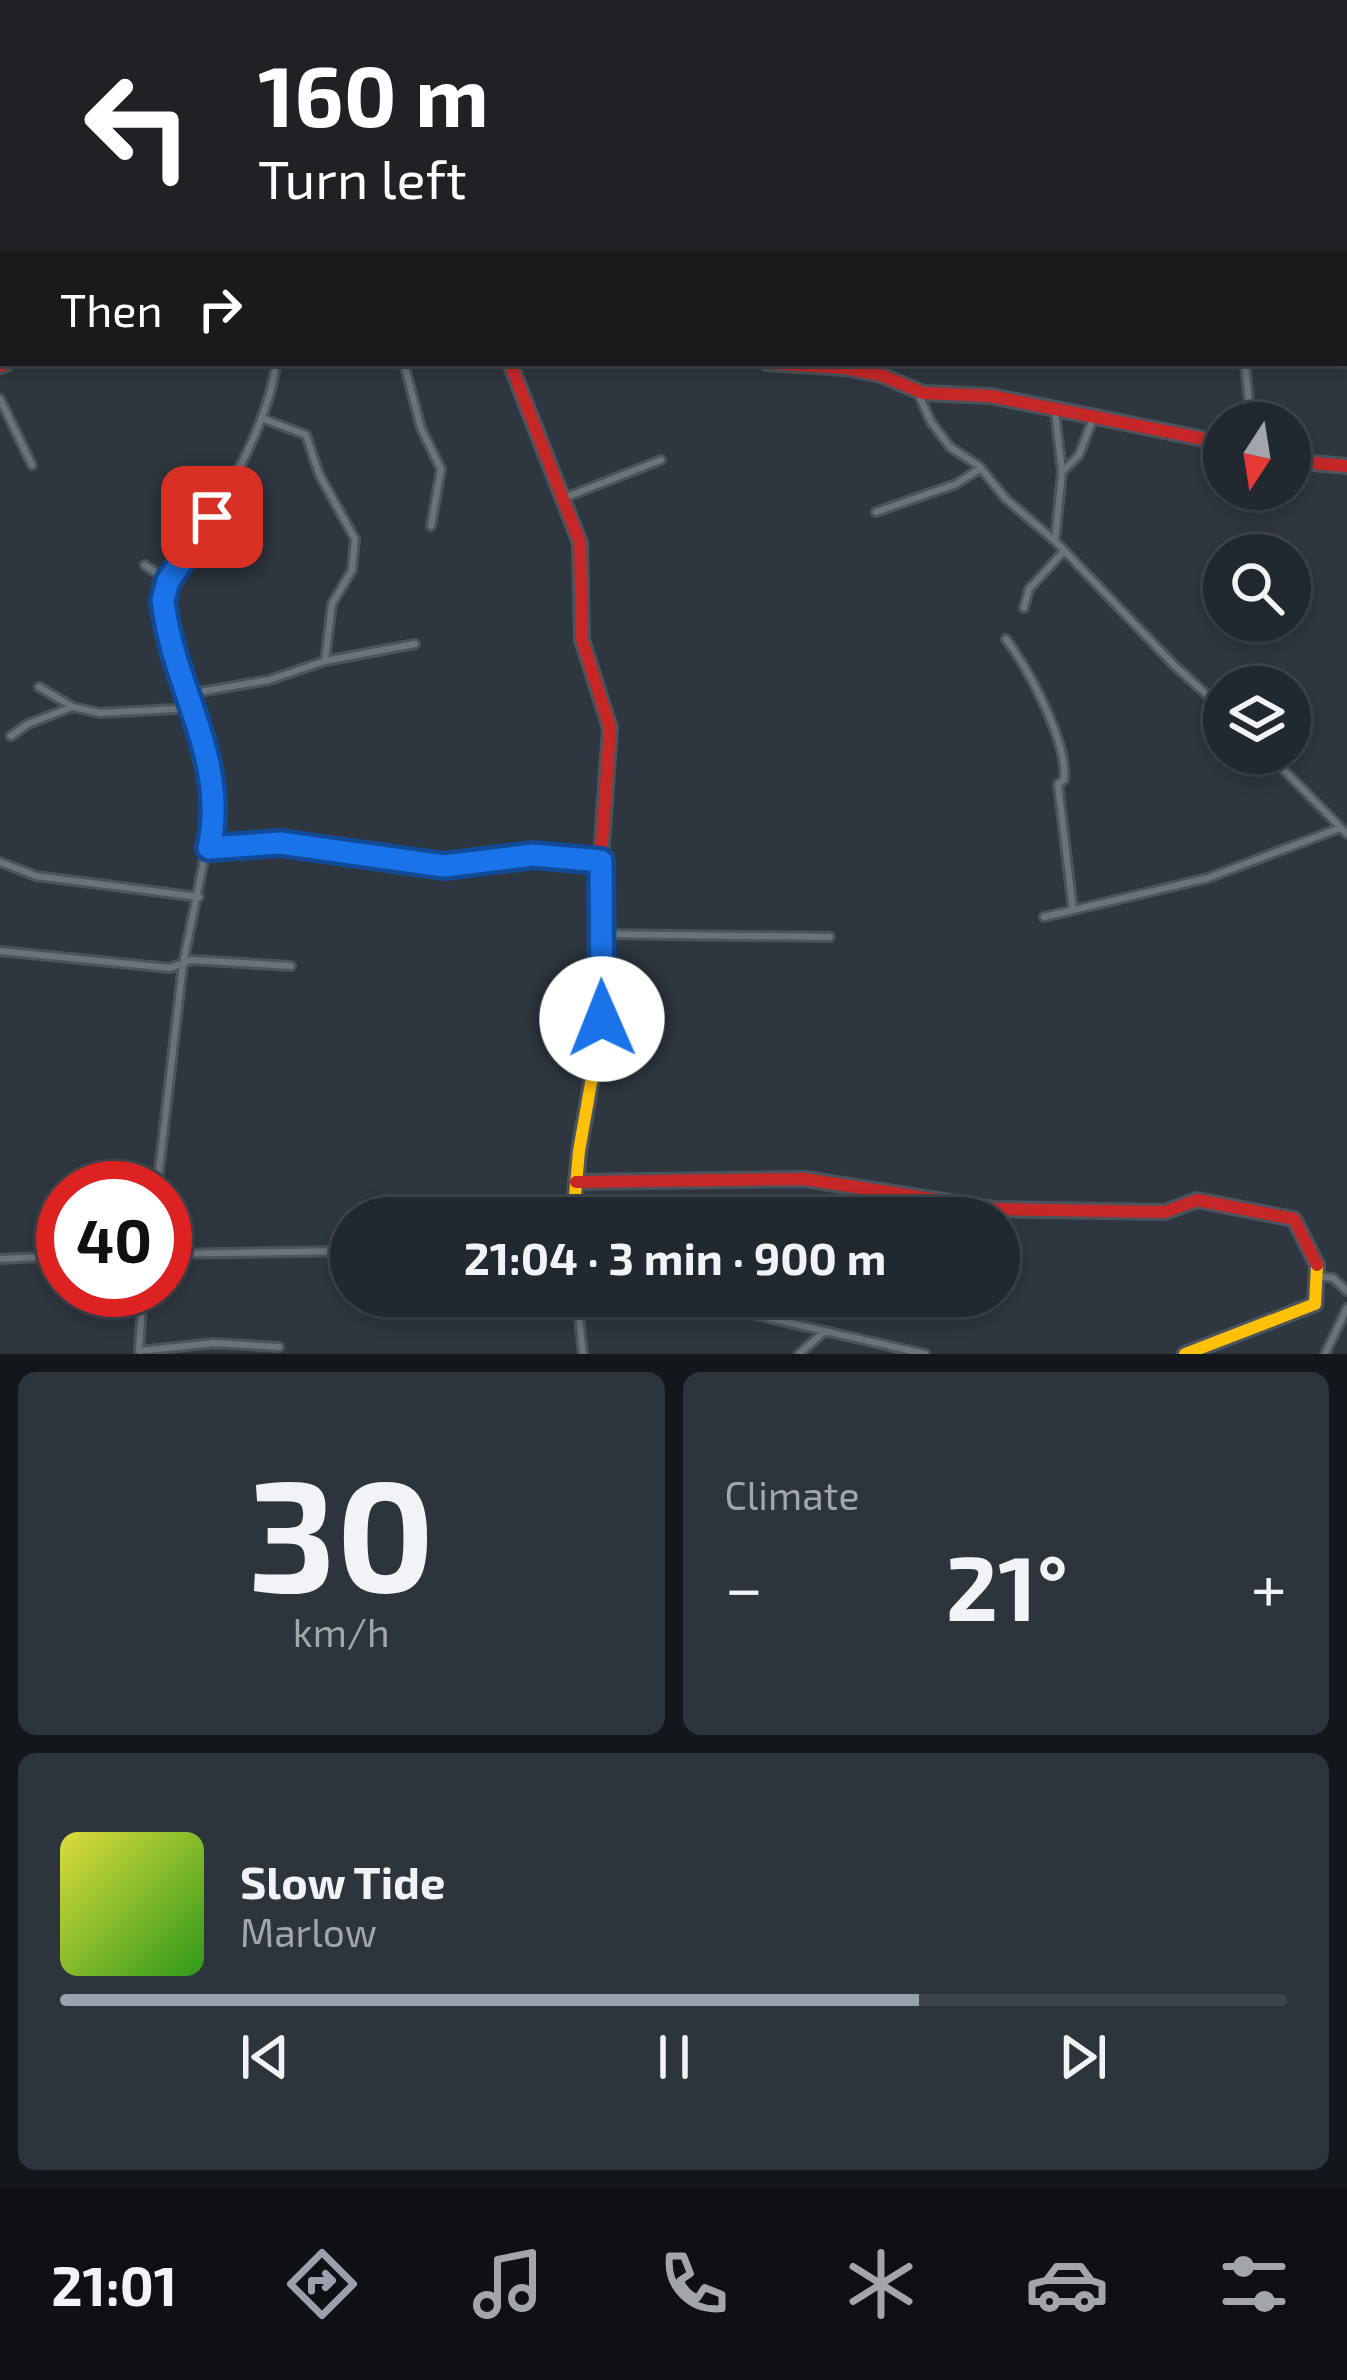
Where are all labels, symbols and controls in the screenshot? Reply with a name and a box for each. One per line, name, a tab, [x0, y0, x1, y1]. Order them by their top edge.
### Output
text: 160 m	[258, 43, 489, 144]
icon: left	[60, 48, 216, 204]
text: Turn left	[258, 145, 467, 210]
icon: right	[187, 276, 253, 342]
text: Then	[60, 282, 163, 336]
north arrow	[1203, 402, 1311, 510]
map controls	[1203, 402, 1311, 774]
pin	[161, 466, 263, 568]
icon: arrive	[179, 484, 245, 550]
button: search	[1203, 534, 1311, 642]
button: layers	[1203, 666, 1311, 774]
position arrow	[539, 956, 665, 1082]
speed limit sign: 40	[36, 1161, 192, 1317]
text: 21:04 · 3 min · 900 m	[464, 1230, 886, 1284]
text: 30	[248, 1436, 435, 1623]
text: Climate	[725, 1471, 859, 1518]
text: 21°	[946, 1531, 1068, 1639]
text: −	[725, 1546, 763, 1625]
text: +	[1251, 1546, 1287, 1625]
text: km/h	[293, 1608, 390, 1655]
text: Slow Tide	[240, 1854, 445, 1908]
text: Marlow	[240, 1908, 377, 1955]
icon: previous	[232, 2024, 298, 2090]
icon: pause	[641, 2024, 707, 2090]
icon: next	[1050, 2024, 1116, 2090]
icon: directions	[280, 2242, 364, 2326]
icon: music	[466, 2242, 550, 2326]
icon: phone	[652, 2242, 736, 2326]
icon: climate	[839, 2242, 923, 2326]
icon: car	[1025, 2242, 1109, 2326]
icon: filters	[1212, 2242, 1296, 2326]
text: 21:01	[51, 2252, 177, 2317]

